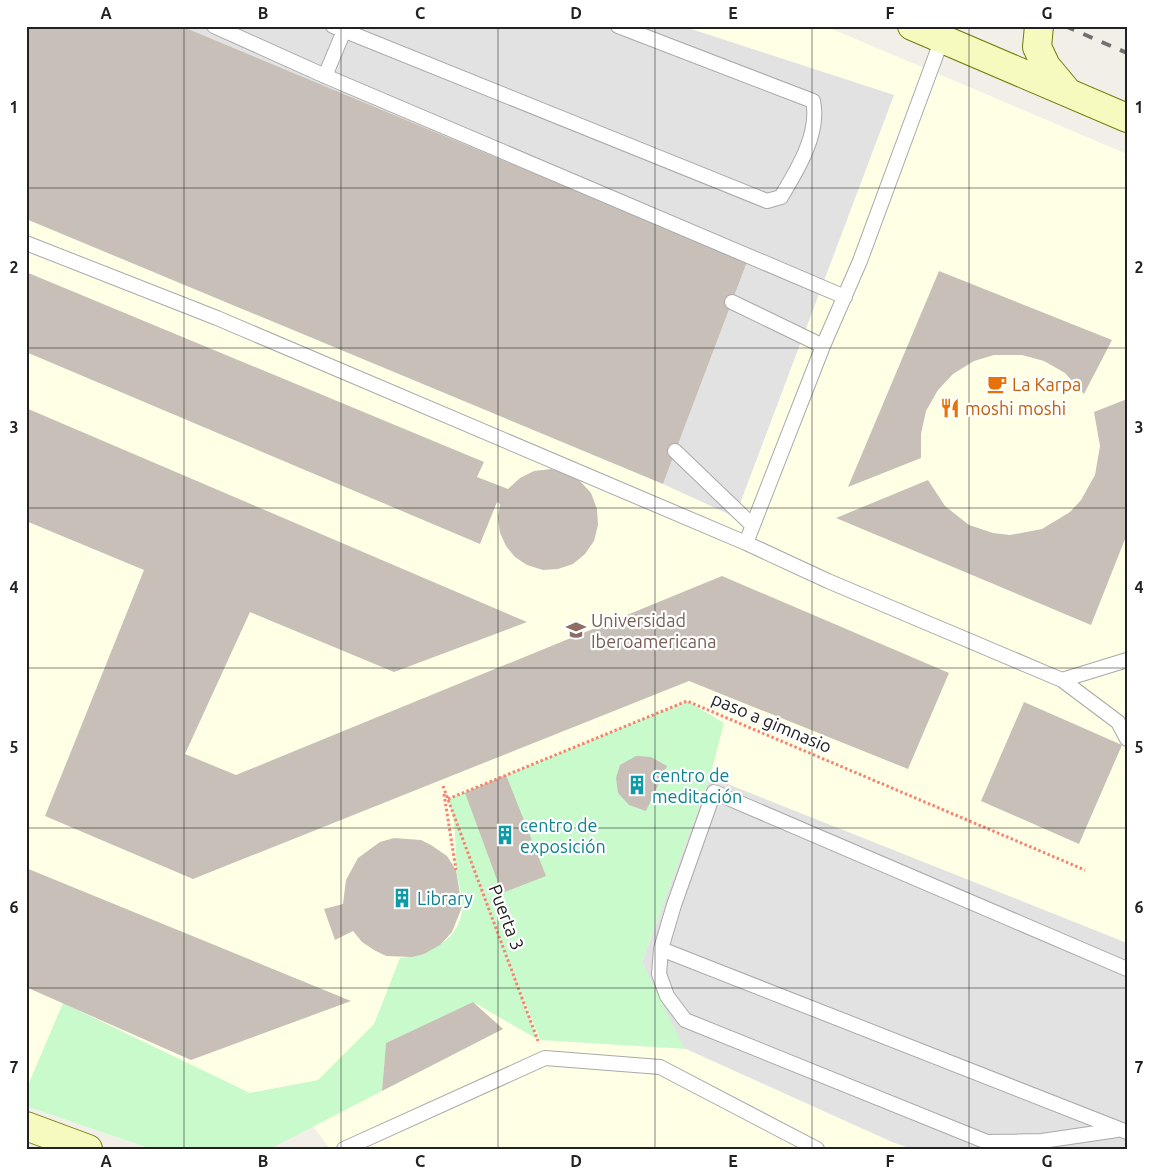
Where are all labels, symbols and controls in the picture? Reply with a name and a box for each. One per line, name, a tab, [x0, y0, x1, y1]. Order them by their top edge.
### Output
text: A	[100, 4, 112, 22]
text: B	[258, 4, 268, 22]
text: C	[415, 4, 425, 22]
text: D	[570, 4, 582, 22]
text: E	[728, 4, 738, 22]
text: F	[886, 4, 895, 22]
text: G	[1041, 4, 1053, 22]
text: 1	[9, 98, 19, 116]
text: 1	[1134, 98, 1144, 116]
text: 2	[9, 258, 19, 276]
text: 2	[1134, 258, 1144, 276]
cafe icon: La Karpa	[986, 373, 1008, 395]
place label: La Karpa	[1012, 374, 1081, 394]
restaurant icon: moshi moshi	[939, 397, 961, 419]
place label: moshi moshi	[965, 398, 1066, 418]
text: 3	[9, 418, 19, 436]
text: 3	[1134, 418, 1144, 436]
text: 4	[9, 578, 19, 596]
text: 4	[1134, 578, 1144, 596]
place label: Universidad Iberoamericana	[591, 610, 716, 651]
school or university icon: Universidad Iberoamericana	[565, 619, 587, 641]
street label: paso a gimnasio	[709, 688, 835, 756]
text: 5	[9, 738, 19, 756]
text: 5	[1134, 738, 1144, 756]
place label: centro de meditación	[652, 765, 742, 806]
building icon: centro de meditación	[626, 774, 648, 796]
place label: centro de exposición	[520, 815, 606, 856]
building icon: centro de exposición	[494, 824, 516, 846]
street label: Puerta 3	[485, 881, 529, 953]
building icon: Library	[391, 887, 413, 909]
place label: Library	[417, 888, 473, 908]
text: 6	[9, 898, 19, 916]
text: 6	[1134, 898, 1144, 916]
text: 7	[9, 1058, 19, 1076]
text: 7	[1134, 1058, 1144, 1076]
text: A	[100, 1152, 112, 1170]
text: B	[258, 1152, 268, 1170]
text: C	[415, 1152, 425, 1170]
text: D	[570, 1152, 582, 1170]
text: E	[728, 1152, 738, 1170]
text: F	[886, 1152, 895, 1170]
text: G	[1041, 1152, 1053, 1170]

